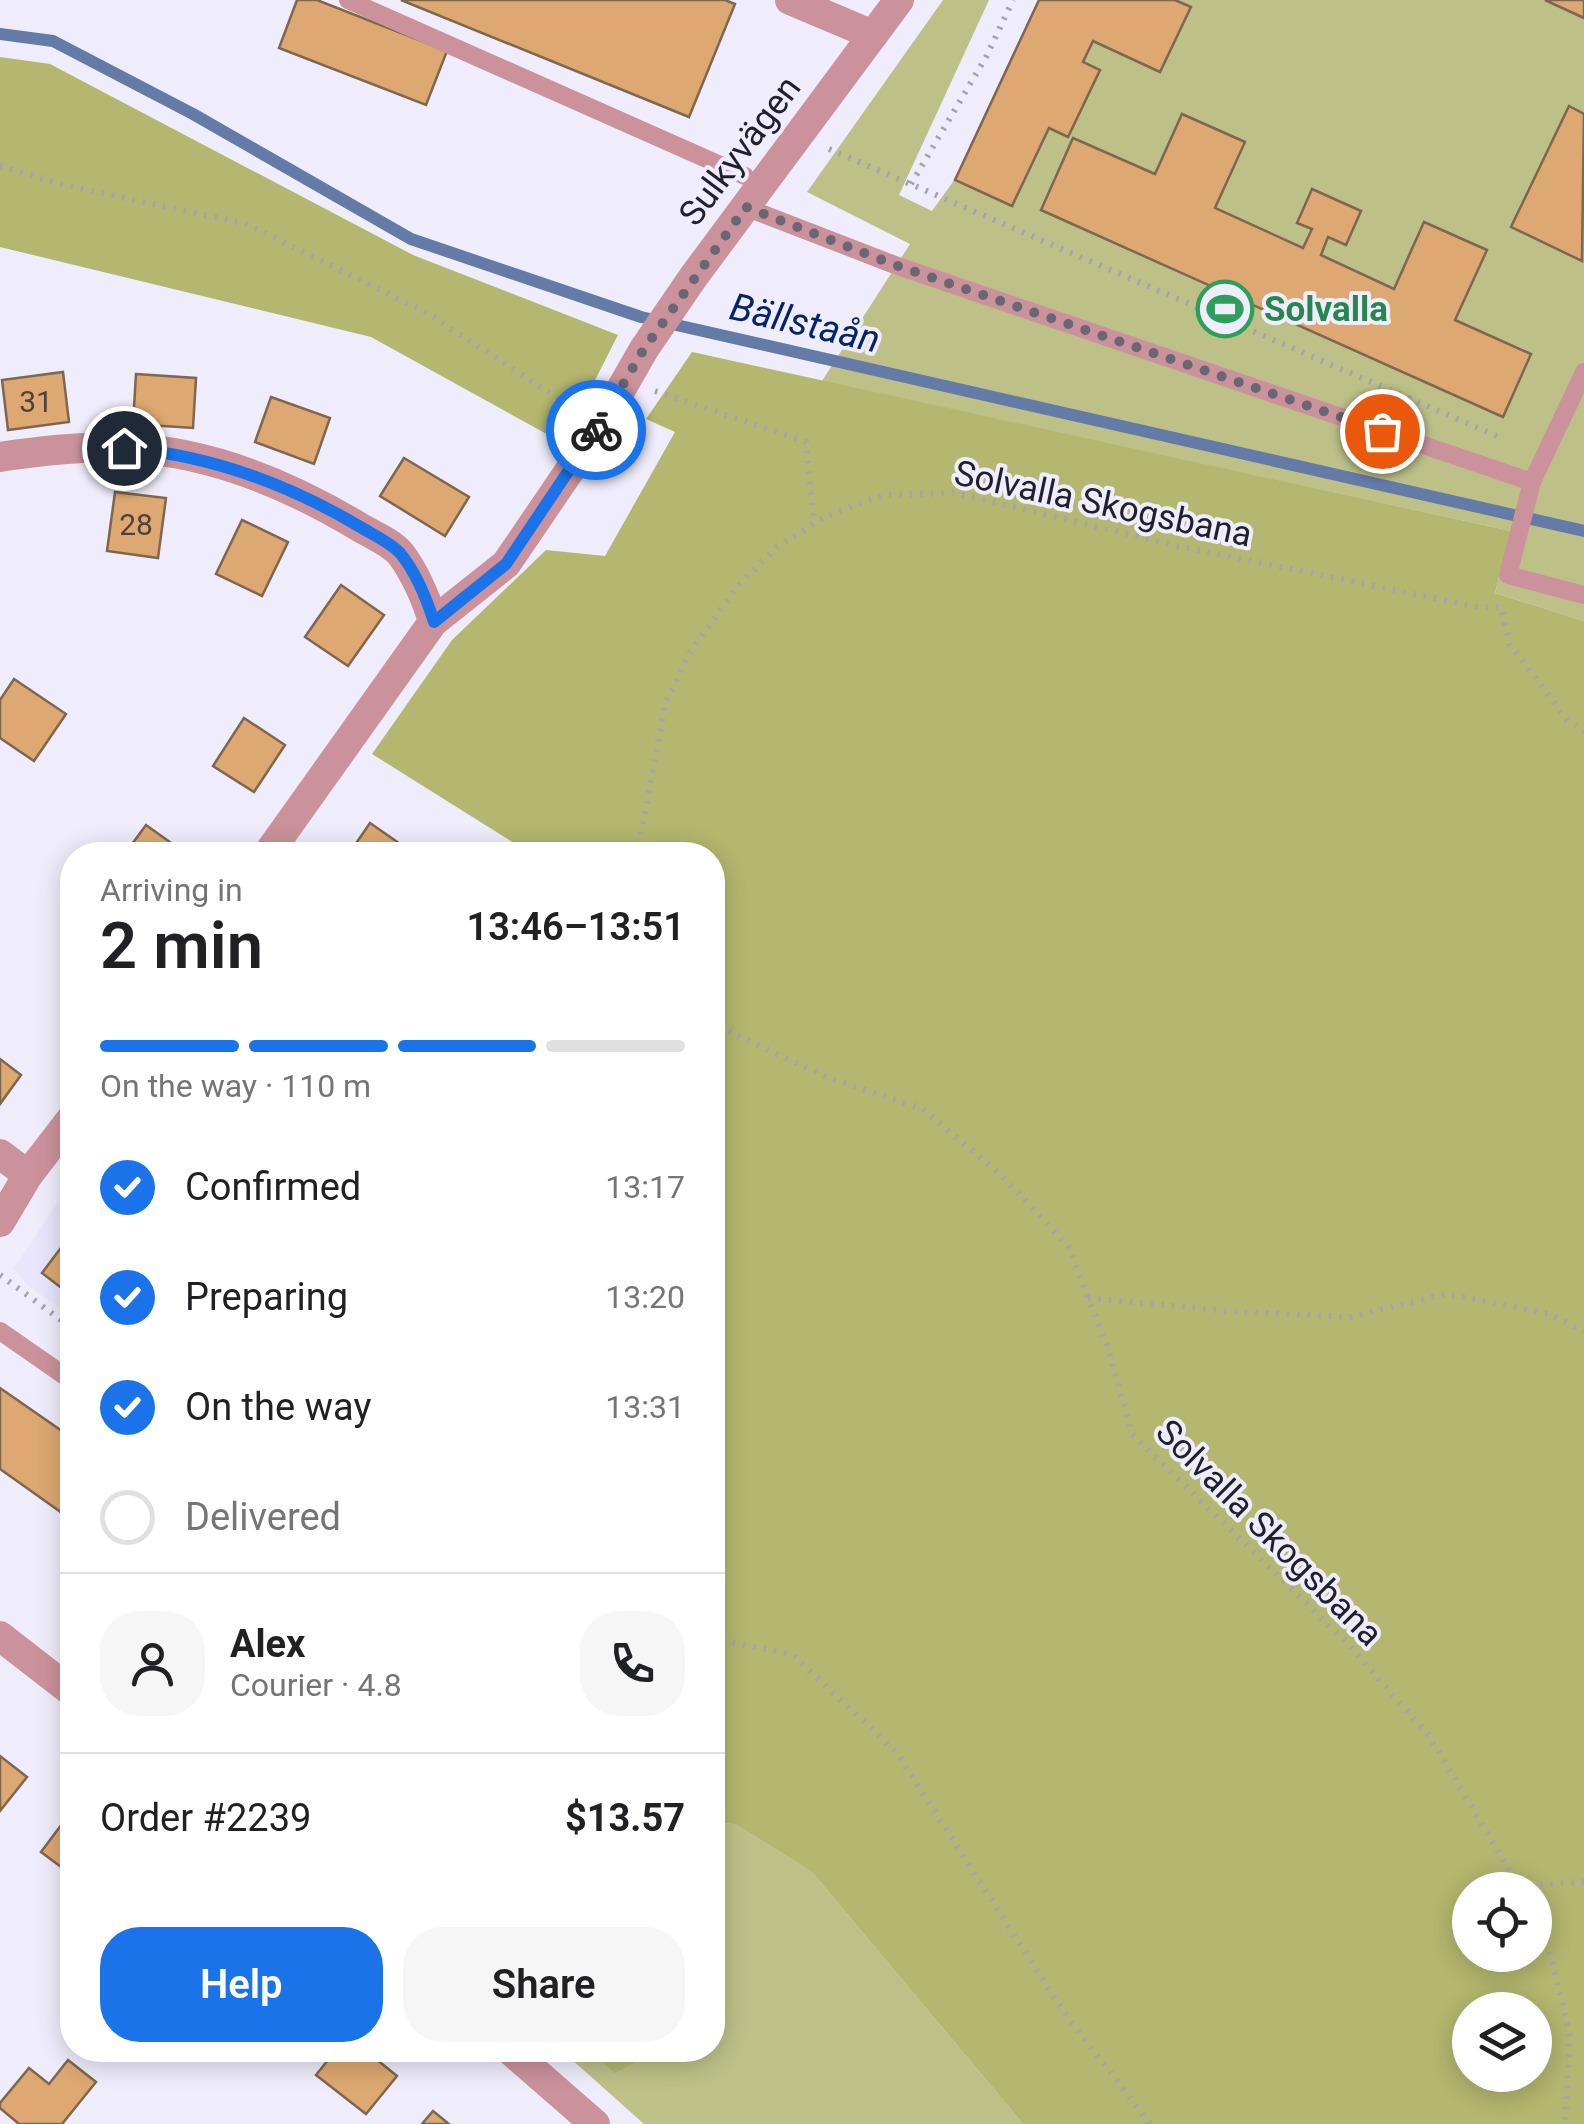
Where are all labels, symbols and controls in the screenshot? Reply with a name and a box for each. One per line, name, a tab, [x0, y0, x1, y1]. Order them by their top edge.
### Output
street label: Sulkyvägen	[671, 68, 809, 234]
sports icon: Solvalla	[1195, 279, 1255, 339]
water label: Bällstaån	[726, 284, 884, 362]
place label: Solvalla	[1264, 289, 1388, 330]
courier	[546, 380, 646, 480]
house number: 31	[19, 384, 53, 419]
pin	[1340, 389, 1425, 474]
icon: bike	[569, 403, 624, 458]
icon: bag	[1355, 404, 1410, 459]
pin	[82, 406, 167, 491]
icon: home	[97, 421, 152, 476]
street label: Solvalla Skogsbana	[951, 452, 1255, 556]
house number: 28	[119, 507, 153, 542]
text: Arriving in	[100, 871, 243, 909]
text: 13:46–13:51	[466, 905, 685, 949]
text: 2 min	[100, 908, 263, 984]
text: On the way · 110 m	[100, 1067, 371, 1105]
icon: check	[100, 1160, 155, 1215]
text: Confirmed	[185, 1165, 361, 1209]
text: 13:17	[605, 1168, 685, 1206]
icon: check	[100, 1270, 155, 1325]
text: Preparing	[185, 1275, 348, 1319]
text: 13:20	[605, 1278, 685, 1316]
icon: check	[100, 1380, 155, 1435]
text: On the way	[185, 1385, 371, 1429]
text: 13:31	[605, 1388, 685, 1426]
street label: Solvalla Skogsbana	[1147, 1411, 1391, 1655]
text: Delivered	[185, 1495, 341, 1539]
button: person	[100, 1611, 205, 1716]
button: phone	[580, 1611, 685, 1716]
text: Alex	[230, 1622, 305, 1666]
text: Courier · 4.8	[230, 1666, 402, 1704]
text: Order #2239	[100, 1796, 311, 1840]
text: $13.57	[565, 1796, 685, 1840]
map controls	[1452, 1872, 1552, 2092]
button: locate	[1452, 1872, 1552, 1972]
button: Help	[100, 1927, 383, 2042]
button: Share	[403, 1927, 685, 2042]
button: layers	[1452, 1992, 1552, 2092]

